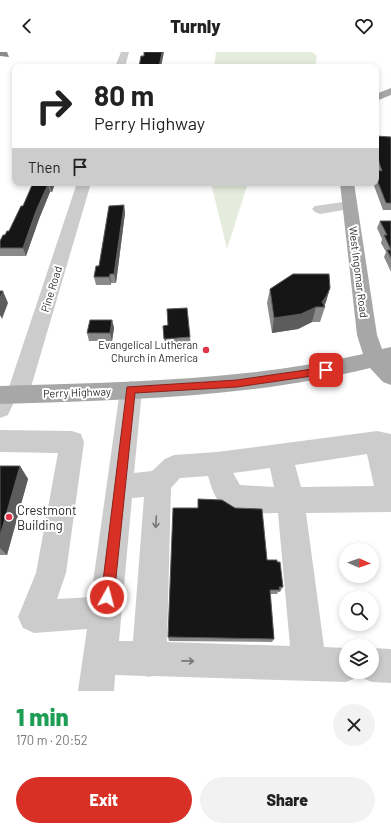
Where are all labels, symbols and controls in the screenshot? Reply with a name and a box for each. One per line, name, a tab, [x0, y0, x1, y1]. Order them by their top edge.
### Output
icon: back	[16, 15, 38, 37]
text: Turnly	[170, 15, 221, 37]
icon: heart	[353, 15, 375, 37]
text: 80 m	[94, 78, 154, 112]
icon: right	[28, 80, 80, 132]
text: Perry Highway	[94, 112, 205, 134]
icon: arrive	[69, 156, 91, 178]
text: Then	[28, 158, 61, 176]
street label: West Ingomar Road	[347, 225, 371, 319]
street label: Pine Road	[38, 264, 64, 314]
place label: Evangelical Lutheran Church in America	[98, 338, 198, 364]
marker: Evangelical Lutheran Church in America	[201, 345, 211, 355]
pin	[309, 353, 343, 387]
icon: arrive	[315, 359, 337, 381]
street label: Perry Highway	[43, 384, 111, 400]
place label: Crestmont Building	[17, 502, 77, 533]
marker: Crestmont Building	[4, 512, 14, 522]
one-way arrow	[152, 515, 159, 528]
north arrow	[339, 543, 379, 583]
map controls	[339, 543, 379, 679]
position arrow	[86, 576, 128, 618]
button: search	[339, 591, 379, 631]
button: layers	[339, 639, 379, 679]
one-way arrow	[181, 657, 194, 664]
text: 1 min	[16, 702, 69, 731]
button: close	[333, 704, 375, 746]
text: 170 m · 20:52	[16, 732, 88, 748]
button: Exit	[16, 777, 192, 823]
button: Share	[200, 777, 375, 823]

